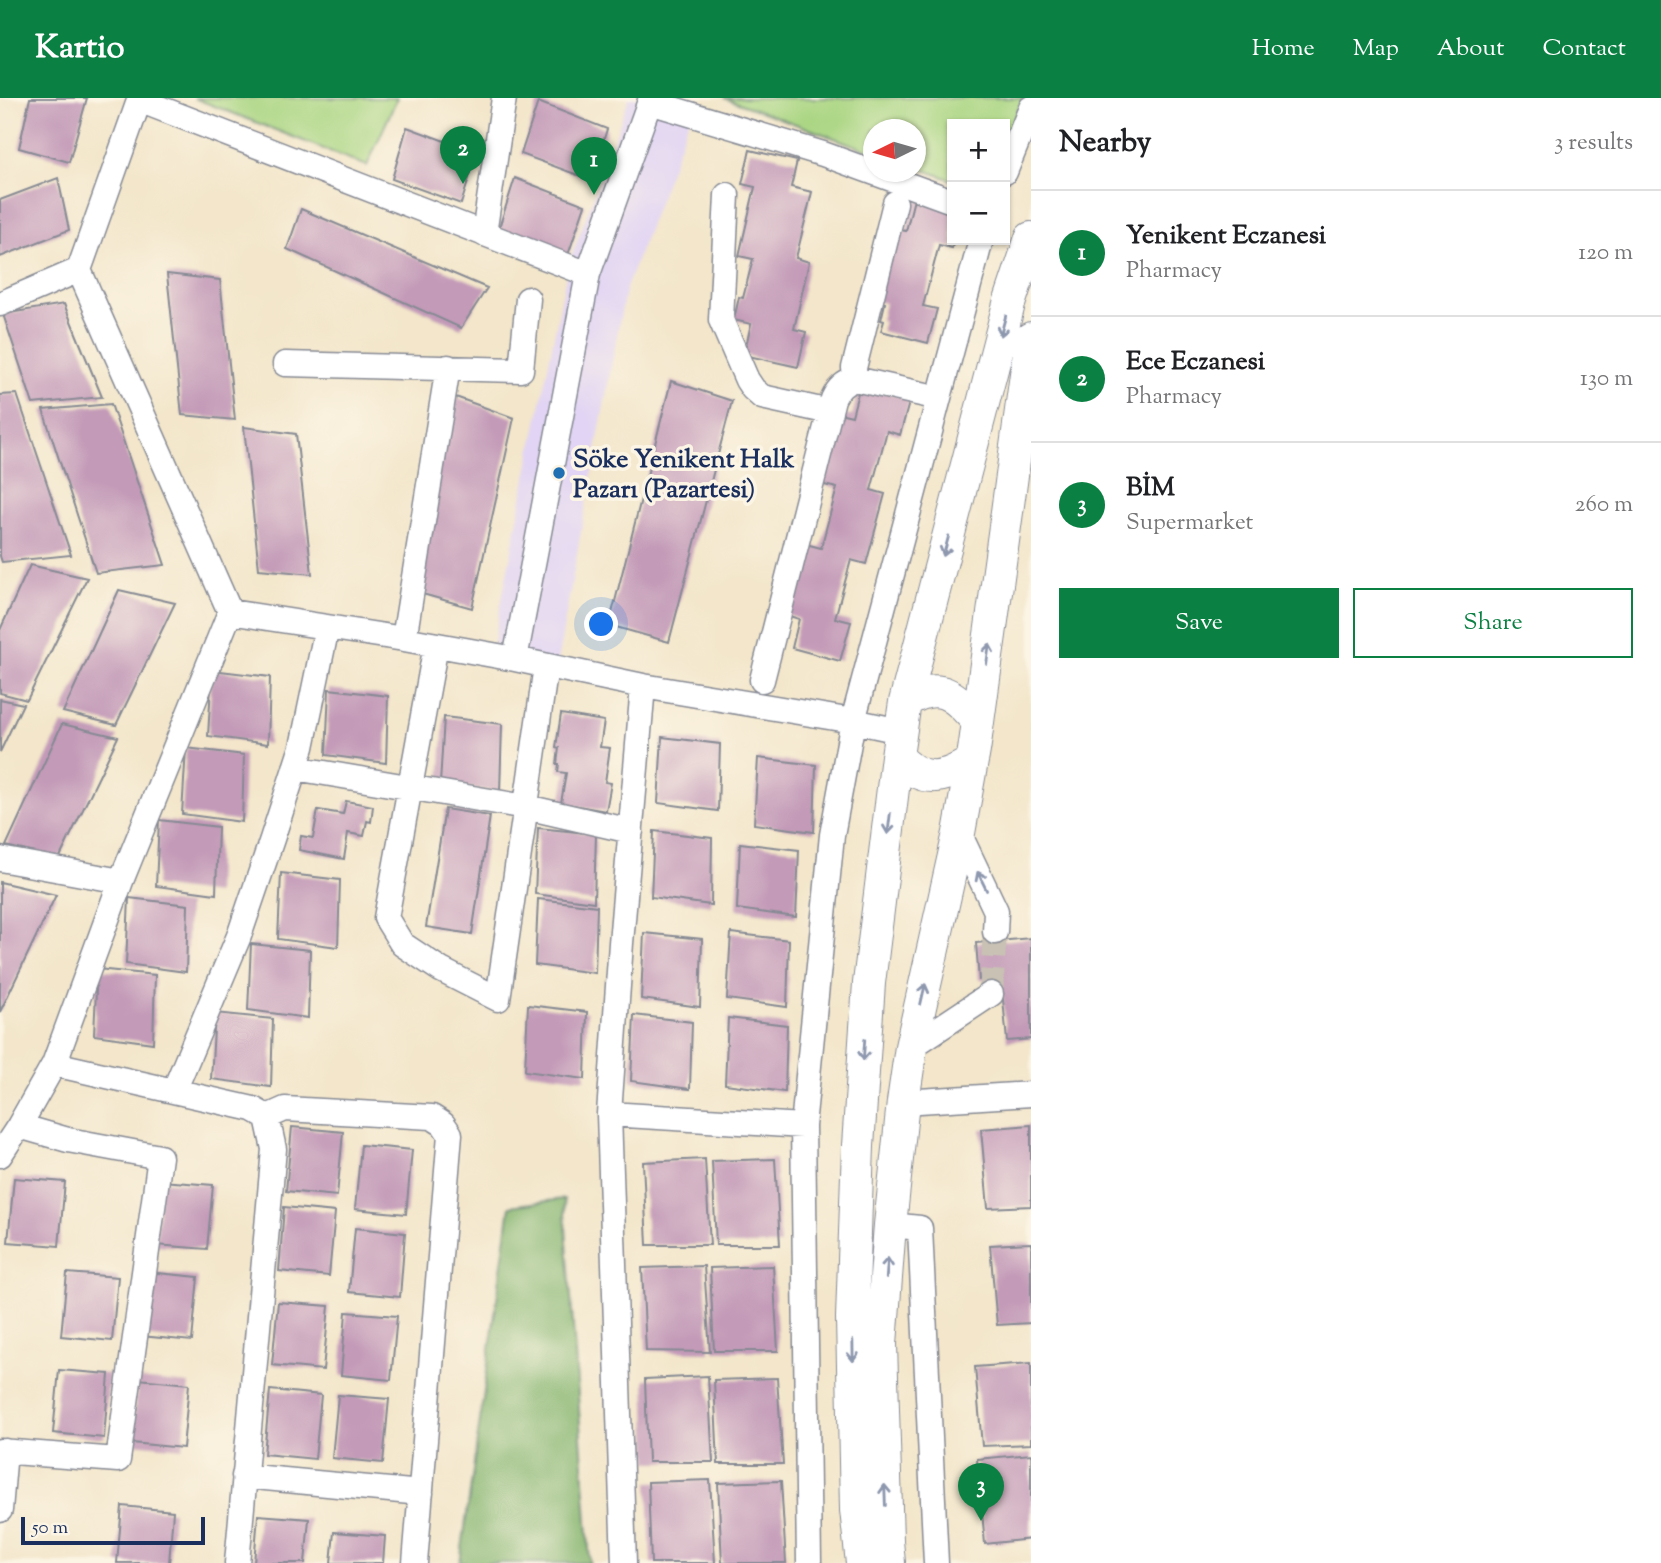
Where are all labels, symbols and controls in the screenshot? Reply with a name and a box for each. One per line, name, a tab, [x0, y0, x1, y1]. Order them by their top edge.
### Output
text: Kartio	[35, 25, 125, 73]
text: Home	[1252, 32, 1315, 66]
text: Map	[1353, 32, 1399, 66]
text: About	[1437, 32, 1504, 66]
text: Contact	[1542, 32, 1626, 66]
north arrow	[863, 119, 926, 182]
map controls	[947, 119, 1010, 245]
button: +	[947, 119, 1010, 182]
text: Nearby	[1059, 122, 1151, 165]
pin: 2	[440, 126, 486, 184]
text: 3 results	[1554, 127, 1633, 160]
pin: 1	[571, 137, 617, 195]
button: −	[947, 182, 1010, 245]
text: Yenikent Eczanesi	[1126, 218, 1326, 255]
text: 1	[1078, 237, 1086, 270]
text: 120 m	[1578, 237, 1633, 270]
text: Pharmacy	[1126, 255, 1222, 288]
one-way arrow	[996, 314, 1009, 337]
text: Ece Eczanesi	[1126, 344, 1265, 381]
text: 2	[1077, 363, 1087, 396]
text: 130 m	[1580, 363, 1633, 396]
text: Pharmacy	[1126, 381, 1222, 414]
place label: Söke Yenikent Halk Pazarı (Pazartesi)	[573, 442, 795, 509]
marker: Söke Yenikent Halk Pazarı (Pazartesi)	[551, 465, 567, 481]
text: BİM	[1126, 470, 1175, 507]
text: 3	[1077, 489, 1087, 522]
text: 260 m	[1575, 489, 1633, 522]
text: Supermarket	[1126, 507, 1253, 540]
one-way arrow	[939, 535, 952, 557]
button: Save	[1059, 588, 1339, 658]
button: Share	[1353, 588, 1633, 658]
your location	[584, 607, 618, 641]
one-way arrow	[981, 643, 994, 666]
one-way arrow	[882, 812, 895, 835]
one-way arrow	[975, 871, 989, 892]
one-way arrow	[916, 983, 930, 1006]
one-way arrow	[857, 1038, 870, 1061]
one-way arrow	[881, 1257, 894, 1279]
one-way arrow	[846, 1339, 860, 1362]
pin: 3	[958, 1463, 1004, 1521]
one-way arrow	[879, 1484, 892, 1507]
scale bar	[21, 1514, 205, 1546]
text: 50 m	[32, 1515, 68, 1542]

